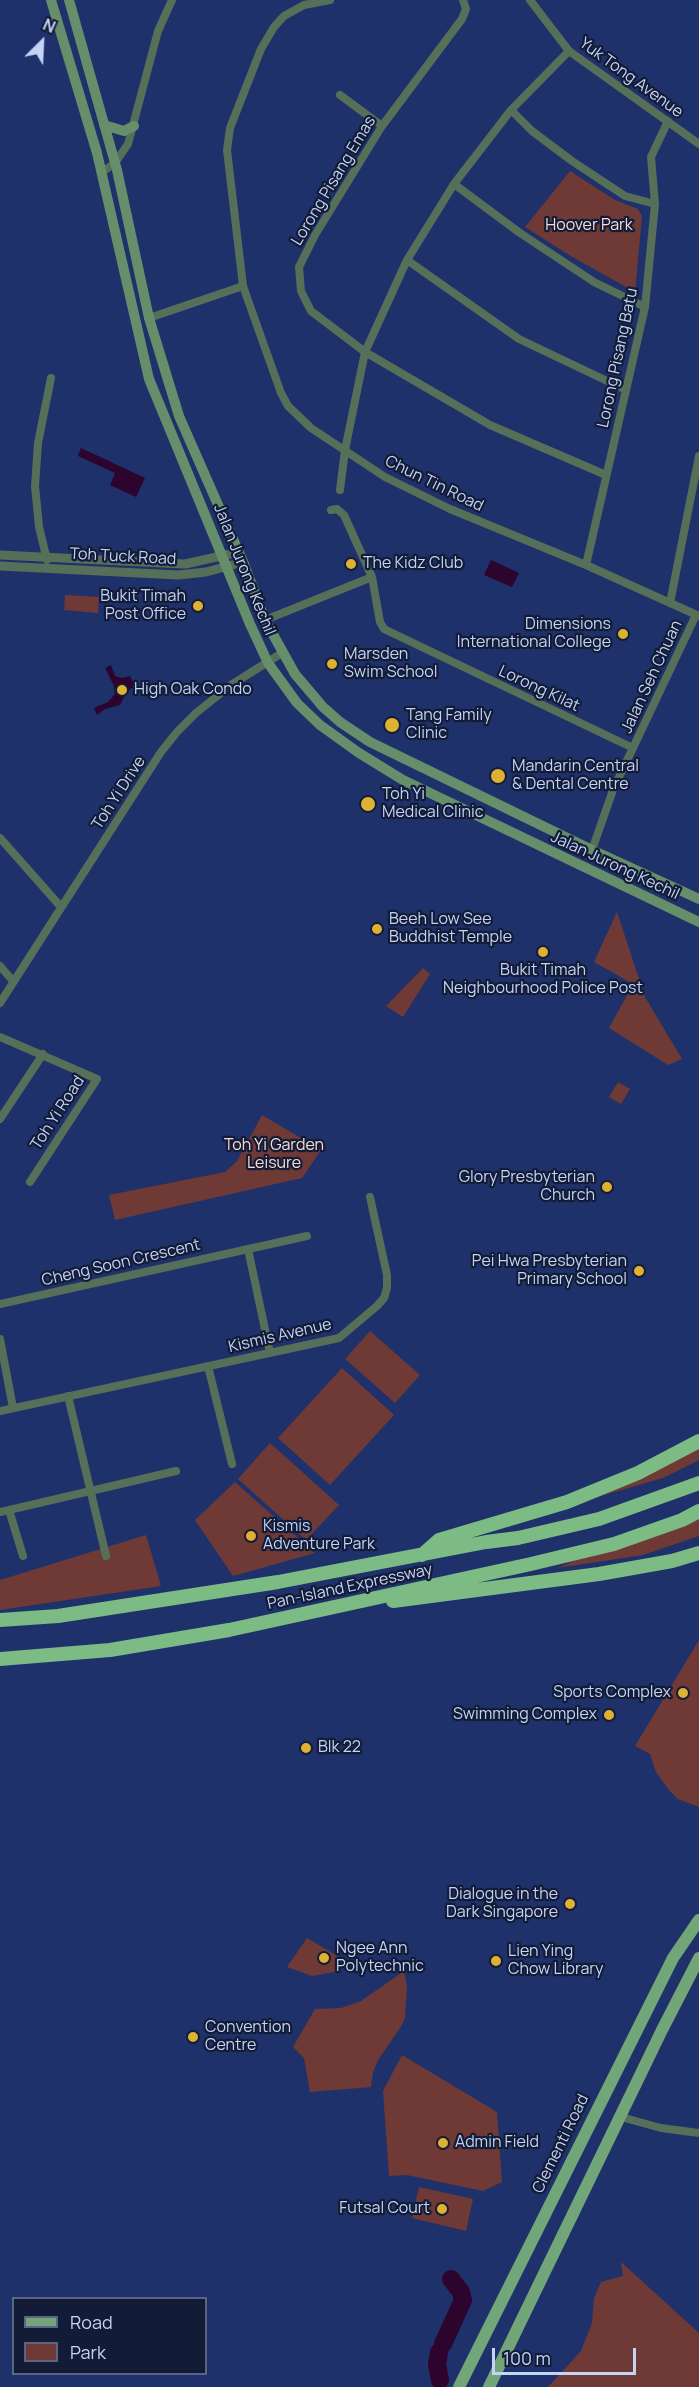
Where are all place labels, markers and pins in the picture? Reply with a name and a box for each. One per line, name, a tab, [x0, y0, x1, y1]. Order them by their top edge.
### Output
place label: The Kidz Club	[363, 554, 463, 574]
marker: The Kidz Club	[344, 557, 358, 571]
place label: Bukit Timah Post Office	[100, 587, 186, 625]
marker: Bukit Timah Post Office	[191, 599, 205, 613]
place label: Dimensions International College	[457, 615, 611, 653]
marker: Dimensions International College	[616, 627, 630, 641]
place label: Marsden Swim School	[344, 645, 438, 683]
marker: Marsden Swim School	[325, 657, 339, 671]
place label: High Oak Condo	[134, 680, 252, 700]
marker: High Oak Condo	[115, 683, 129, 697]
place label: Tang Family Clinic	[406, 706, 492, 744]
marker: Tang Family Clinic	[383, 716, 401, 734]
place label: Mandarin Central & Dental Centre	[512, 757, 639, 795]
marker: Mandarin Central & Dental Centre	[489, 767, 507, 785]
place label: Toh Yi Medical Clinic	[382, 785, 484, 823]
marker: Toh Yi Medical Clinic	[359, 795, 377, 813]
place label: Beeh Low See Buddhist Temple	[389, 910, 512, 948]
marker: Beeh Low See Buddhist Temple	[370, 922, 384, 936]
marker: Bukit Timah Neighbourhood Police Post	[536, 945, 550, 959]
place label: Bukit Timah Neighbourhood Police Post	[443, 961, 643, 999]
place label: Glory Presbyterian Church	[459, 1168, 595, 1206]
marker: Glory Presbyterian Church	[600, 1180, 614, 1194]
place label: Pei Hwa Presbyterian Primary School	[472, 1252, 627, 1290]
marker: Pei Hwa Presbyterian Primary School	[632, 1264, 646, 1278]
place label: Kismis Adventure Park	[263, 1517, 375, 1555]
marker: Kismis Adventure Park	[244, 1529, 258, 1543]
place label: Sports Complex	[553, 1683, 671, 1703]
marker: Sports Complex	[676, 1686, 690, 1700]
place label: Swimming Complex	[453, 1705, 597, 1725]
marker: Swimming Complex	[602, 1708, 616, 1722]
place label: Blk 22	[318, 1738, 361, 1758]
marker: Blk 22	[299, 1741, 313, 1755]
place label: Dialogue in the Dark Singapore	[446, 1885, 558, 1923]
marker: Dialogue in the Dark Singapore	[563, 1897, 577, 1911]
place label: Ngee Ann Polytechnic	[336, 1939, 424, 1977]
place label: Lien Ying Chow Library	[508, 1942, 603, 1980]
marker: Ngee Ann Polytechnic	[317, 1951, 331, 1965]
marker: Lien Ying Chow Library	[489, 1954, 503, 1968]
place label: Convention Centre	[205, 2018, 291, 2056]
marker: Convention Centre	[186, 2030, 200, 2044]
place label: Admin Field	[455, 2133, 539, 2153]
marker: Admin Field	[436, 2136, 450, 2150]
place label: Futsal Court	[339, 2199, 430, 2219]
marker: Futsal Court	[435, 2202, 449, 2216]

